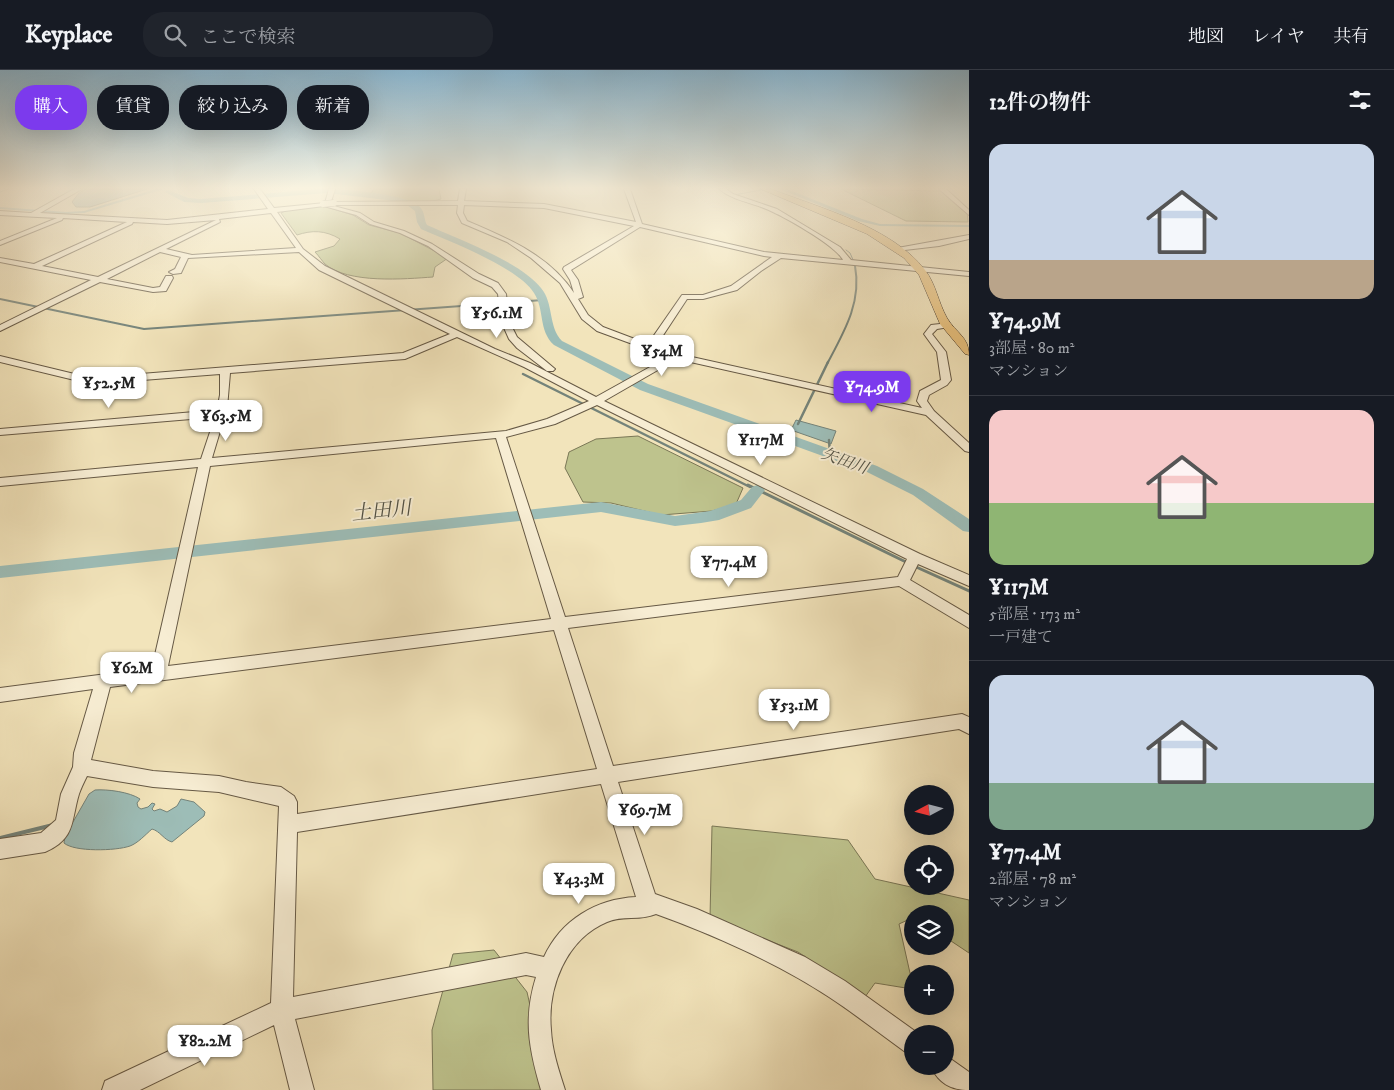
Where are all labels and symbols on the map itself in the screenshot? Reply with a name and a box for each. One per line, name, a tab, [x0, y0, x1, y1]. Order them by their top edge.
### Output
pin: ¥56.1M	[456, 296, 538, 339]
pin: ¥54M	[632, 334, 692, 377]
pin: ¥52.5M	[68, 366, 150, 409]
pin: ¥74.9M	[831, 370, 913, 413]
pin: ¥63.5M	[185, 400, 267, 442]
pin: ¥117M	[726, 424, 796, 466]
water label: 矢田川	[819, 443, 873, 479]
water label: 土田川	[350, 496, 414, 527]
pin: ¥77.4M	[688, 546, 770, 588]
pin: ¥62M	[102, 652, 162, 694]
pin: ¥53.1M	[753, 688, 835, 731]
north arrow	[904, 785, 954, 835]
pin: ¥69.7M	[604, 794, 686, 836]
pin: ¥43.3M	[538, 862, 620, 905]
pin: ¥82.2M	[164, 1024, 246, 1067]

